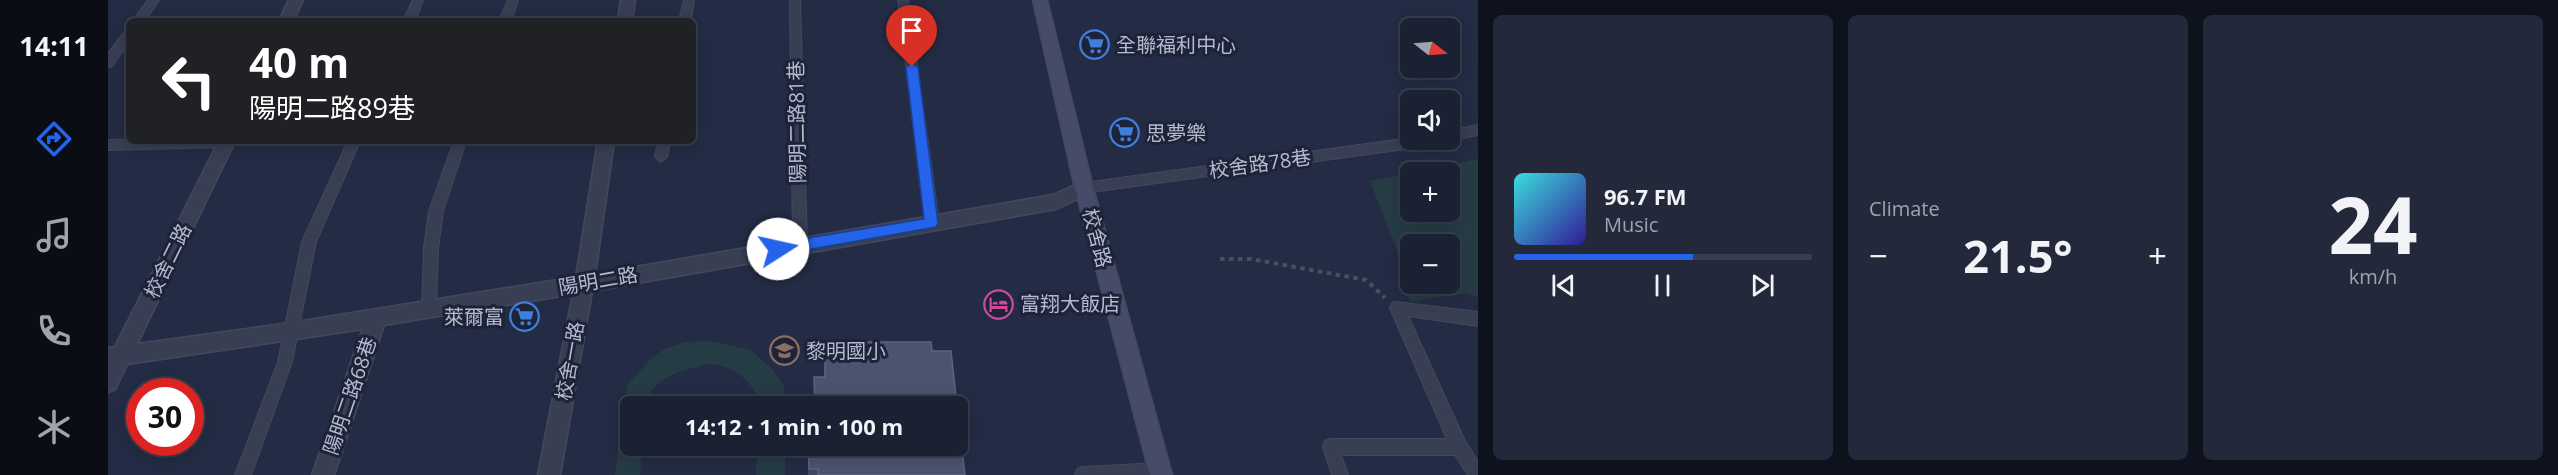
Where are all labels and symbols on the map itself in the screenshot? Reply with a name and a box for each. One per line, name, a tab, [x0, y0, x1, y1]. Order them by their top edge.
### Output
pin	[886, 5, 937, 67]
north arrow	[1400, 18, 1460, 78]
supermarket icon: 全聯福利中心	[1079, 29, 1111, 61]
place label: 全聯福利中心	[1116, 31, 1236, 58]
street label: 陽明二路81巷	[782, 60, 811, 184]
supermarket icon: 思夢樂	[1109, 117, 1141, 149]
place label: 思夢樂	[1146, 119, 1206, 146]
street label: 校舍路78巷	[1207, 143, 1313, 184]
street label: 校舍路	[1077, 205, 1118, 270]
position arrow	[746, 217, 810, 281]
street label: 校舍二路	[138, 219, 197, 303]
street label: 陽明二路	[556, 260, 640, 301]
hotel icon: 富翔大飯店	[983, 288, 1015, 320]
place label: 富翔大飯店	[1020, 290, 1120, 317]
supermarket icon: 萊爾富	[509, 301, 541, 333]
place label: 萊爾富	[444, 303, 504, 330]
street label: 校舍一路	[549, 319, 590, 403]
street label: 陽明二路68巷	[317, 333, 382, 458]
school or university icon: 黎明國小	[769, 335, 801, 367]
place label: 黎明國小	[806, 337, 886, 364]
speed limit sign: 30	[126, 378, 204, 456]

